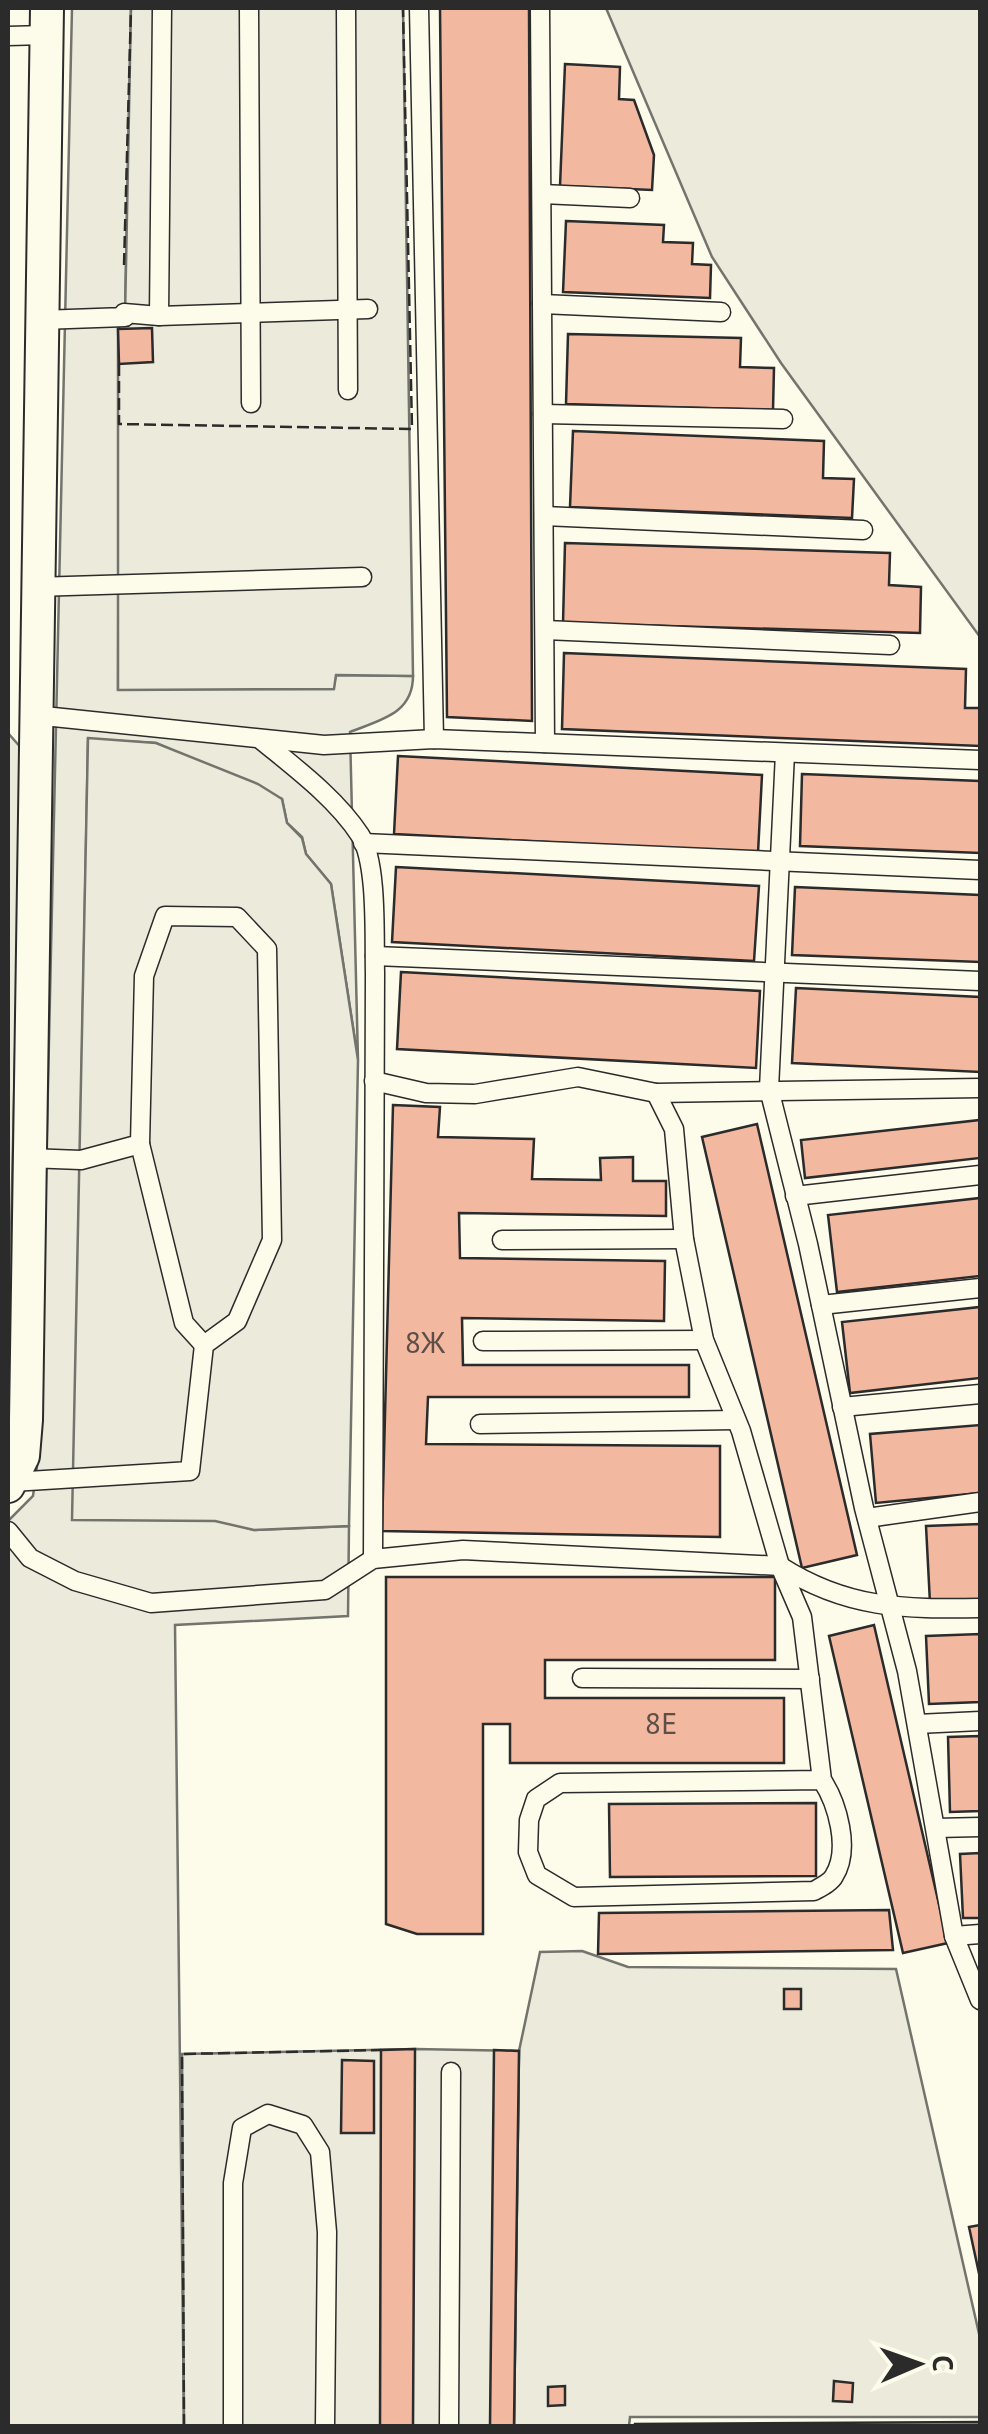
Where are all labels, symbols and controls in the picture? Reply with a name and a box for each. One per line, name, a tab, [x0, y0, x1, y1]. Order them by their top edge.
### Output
house number: 8Ж	[405, 1322, 446, 1361]
house number: 8Е	[645, 1703, 677, 1742]
north arrow	[868, 2314, 968, 2414]
text: С	[925, 2355, 962, 2372]

